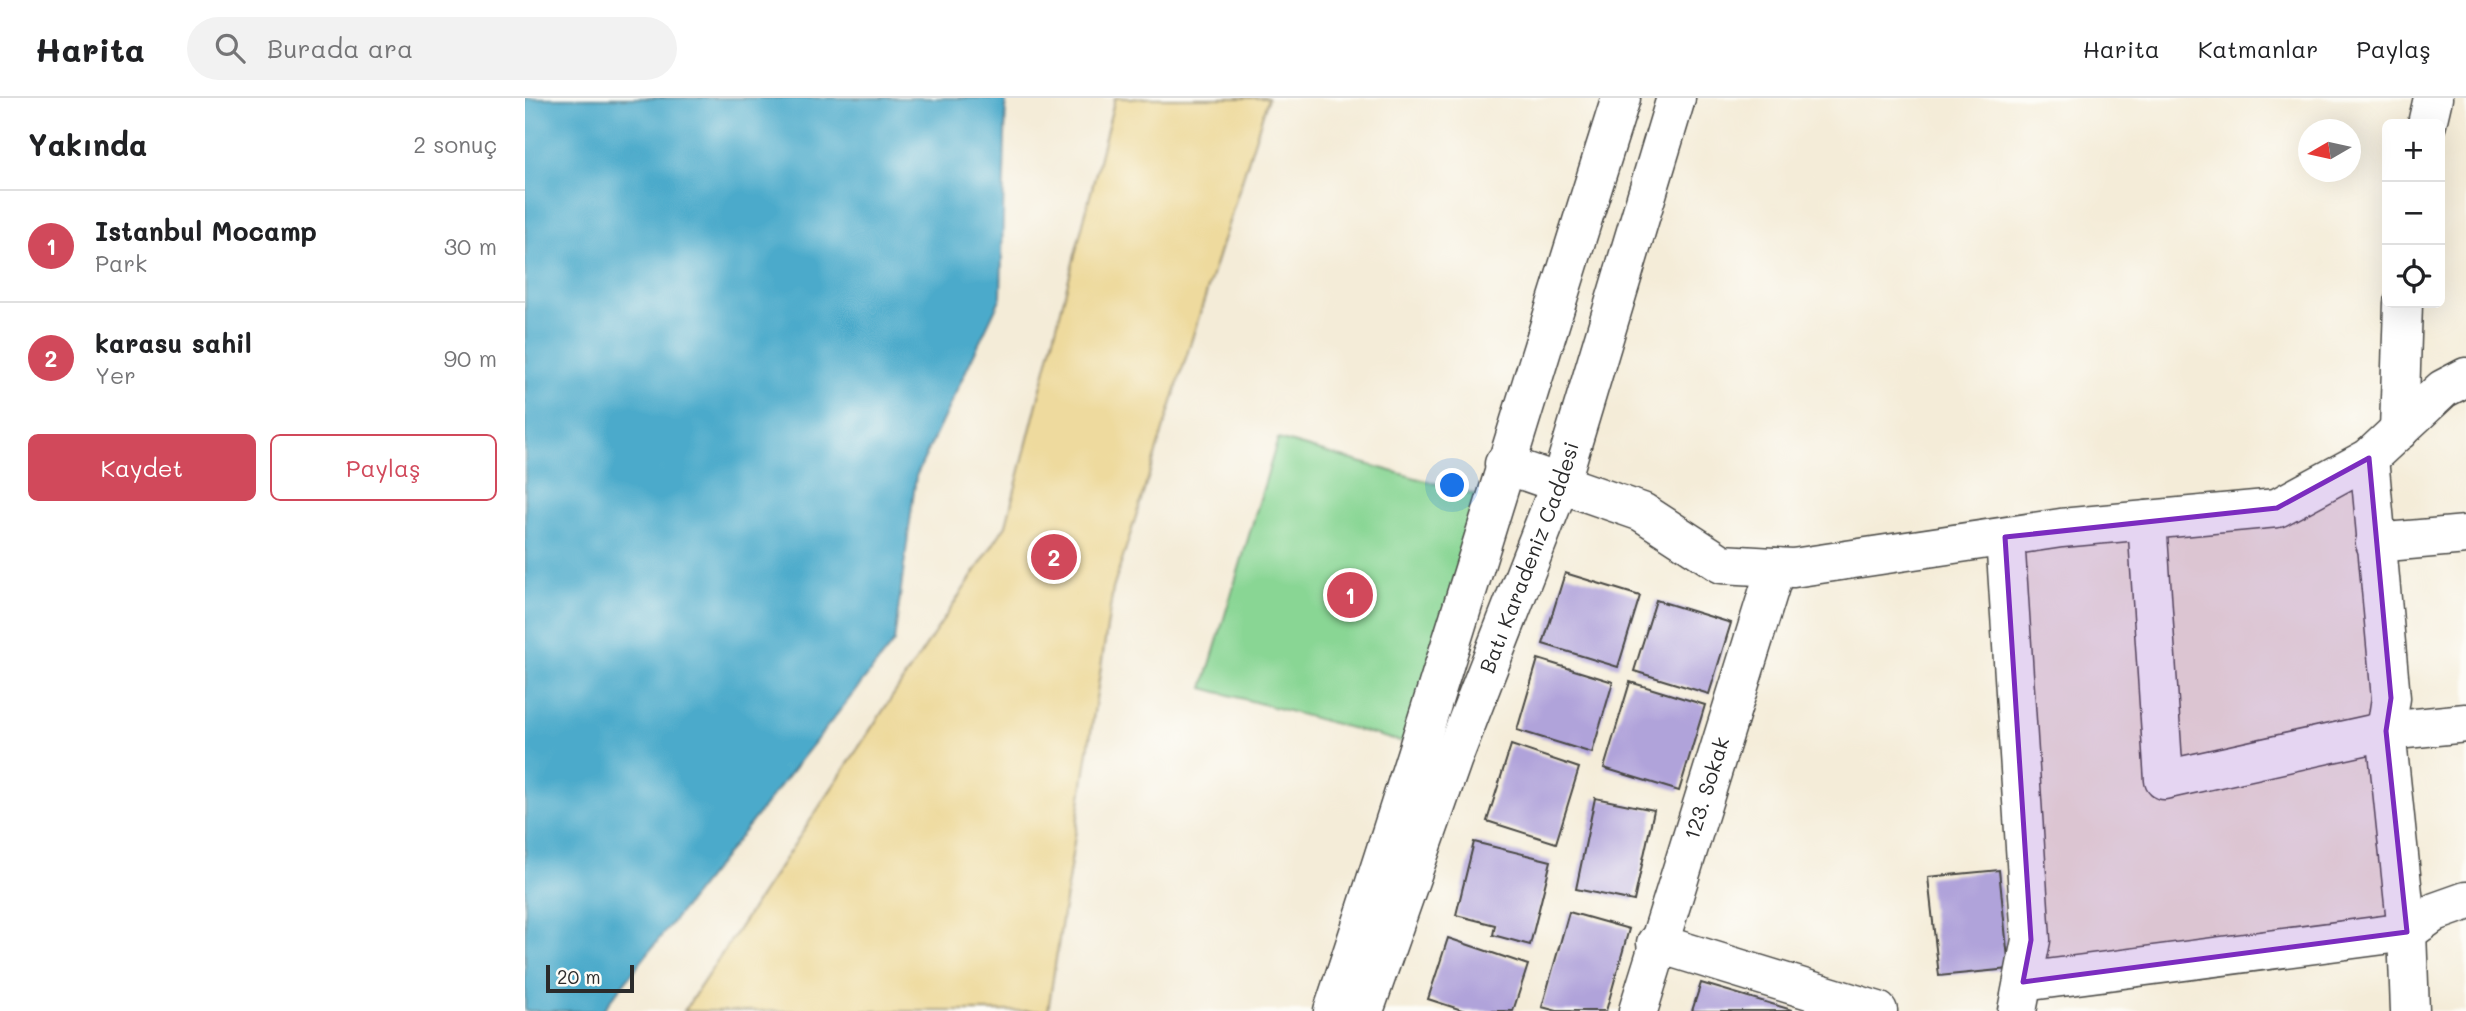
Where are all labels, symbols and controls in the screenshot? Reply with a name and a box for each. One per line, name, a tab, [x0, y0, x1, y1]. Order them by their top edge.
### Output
search box	[187, 17, 677, 80]
text: Harita	[35, 27, 145, 70]
icon: search	[211, 29, 249, 67]
text: Burada ara	[267, 31, 413, 65]
text: Harita	[2083, 33, 2160, 64]
text: Katmanlar	[2198, 33, 2318, 64]
text: Paylaş	[2356, 33, 2431, 64]
north arrow	[2298, 119, 2361, 182]
map controls	[2382, 119, 2445, 308]
button: +	[2382, 119, 2445, 182]
text: Yakında	[28, 124, 147, 164]
text: 2 sonuç	[413, 129, 497, 159]
button: −	[2382, 182, 2445, 245]
text: Istanbul Mocamp	[95, 214, 317, 248]
text: 1	[46, 231, 56, 261]
text: 30 m	[444, 231, 497, 261]
button: locate	[2382, 245, 2445, 308]
text: Park	[95, 248, 147, 278]
text: karasu sahil	[95, 326, 252, 360]
text: 2	[45, 343, 57, 373]
text: 90 m	[444, 343, 497, 373]
text: Yer	[95, 360, 136, 390]
button: Kaydet	[28, 434, 256, 501]
button: Paylaş	[270, 434, 497, 501]
street label: Batı Karadeniz Caddesi	[1473, 438, 1584, 677]
your location	[1435, 468, 1469, 502]
pin: 2	[1031, 531, 1077, 583]
pin: 1	[1327, 569, 1373, 621]
street label: 123. Sokak	[1677, 733, 1734, 843]
scale bar	[546, 962, 633, 994]
text: 20 m	[557, 964, 601, 989]

